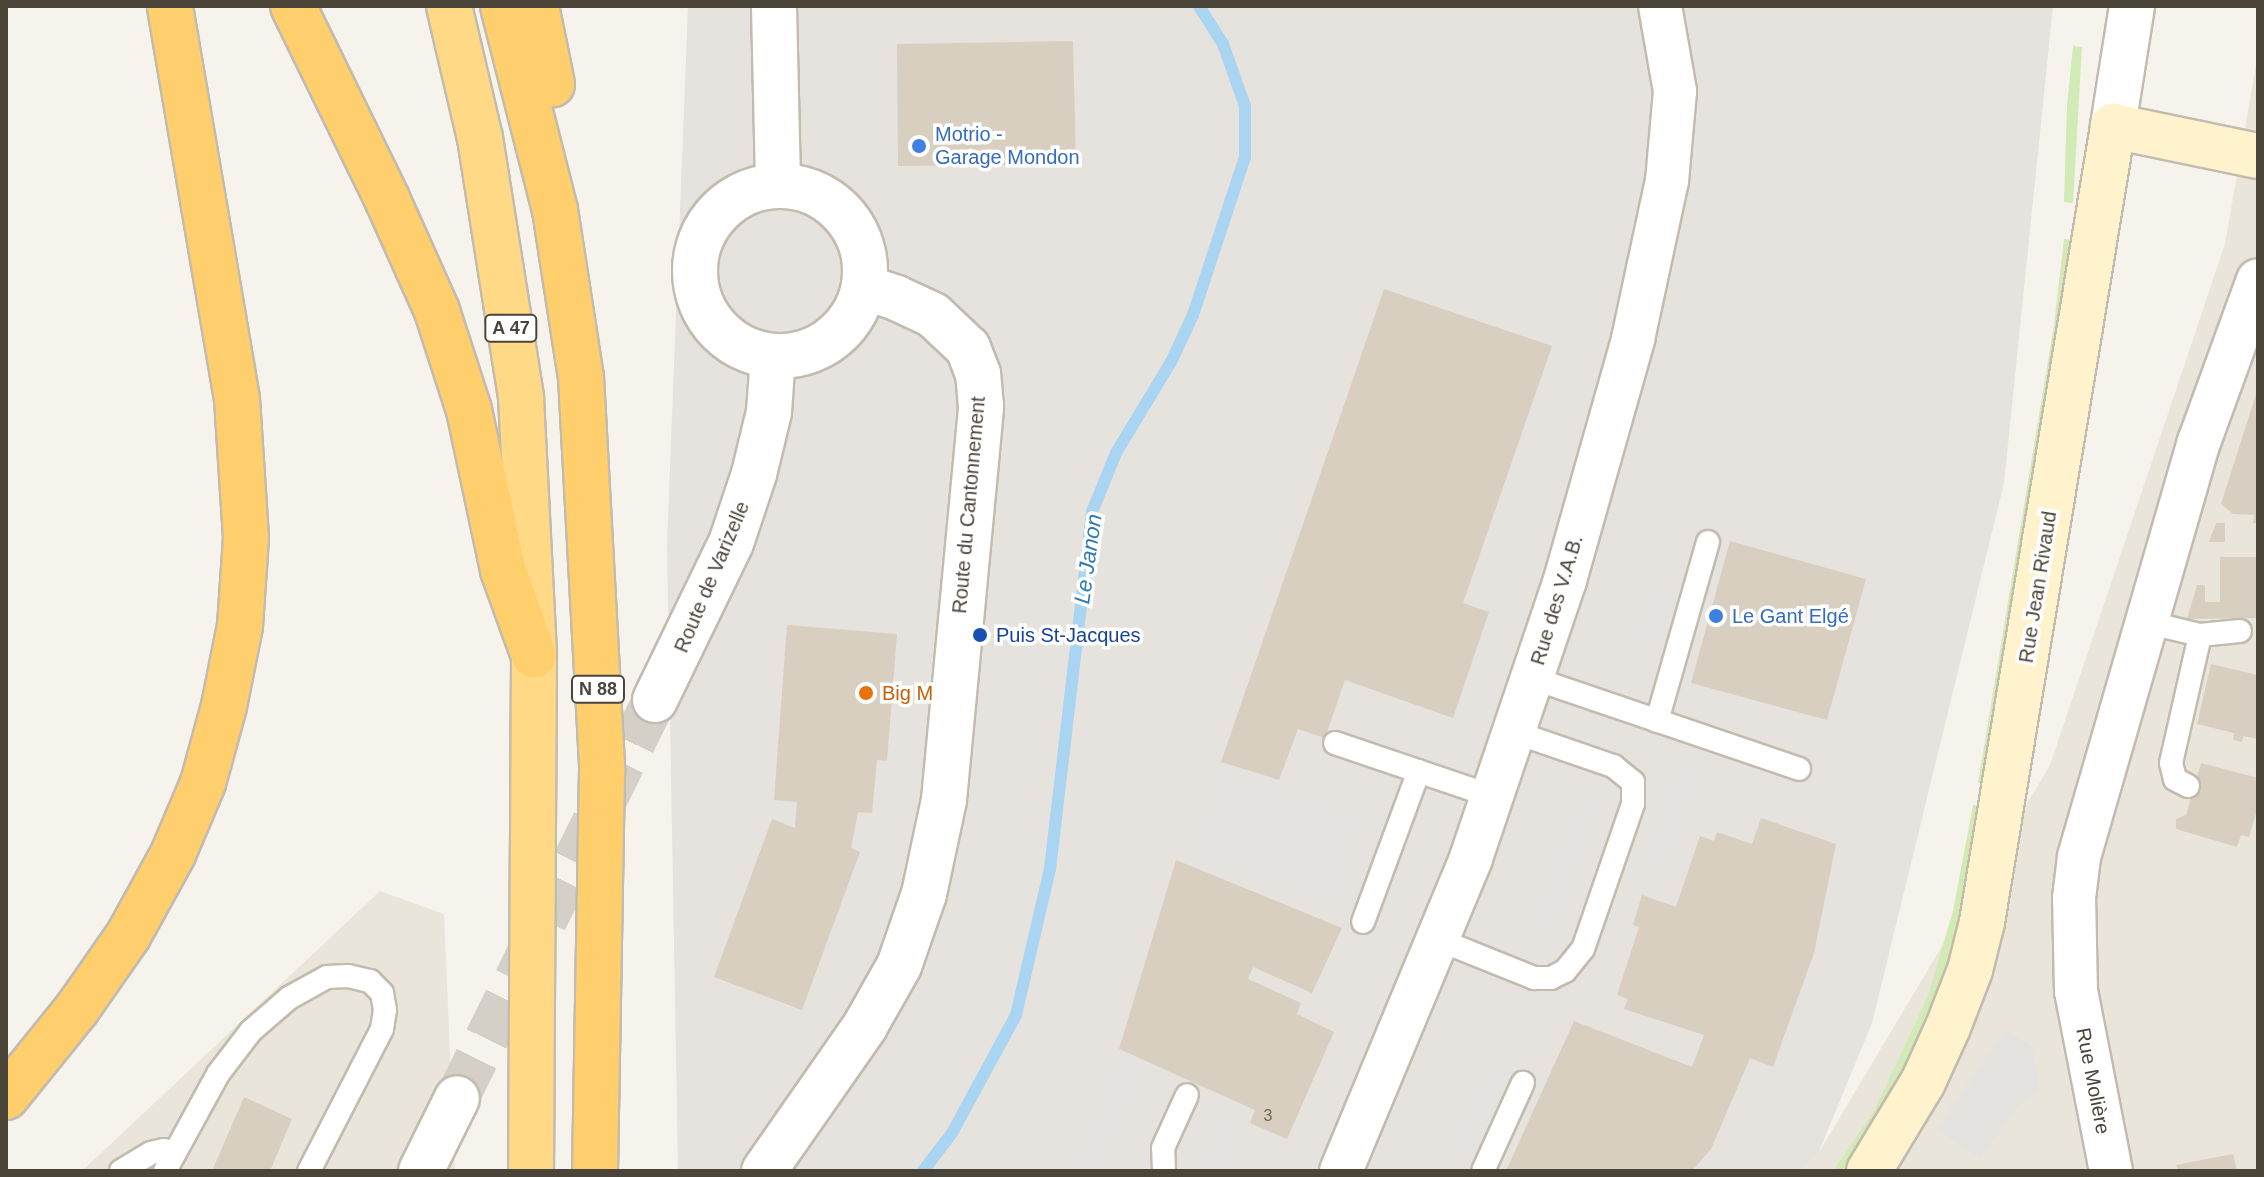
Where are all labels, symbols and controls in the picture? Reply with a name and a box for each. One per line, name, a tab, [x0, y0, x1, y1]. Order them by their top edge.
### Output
place label: Motrio - Garage Mondon	[935, 122, 1080, 169]
marker: Motrio - Garage Mondon	[910, 137, 928, 155]
road number: A 47	[483, 314, 539, 342]
street label: Route du Cantonnement	[948, 395, 990, 615]
street label: Route de Varizelle	[669, 498, 755, 656]
street label: Rue Jean Rivaud	[2014, 509, 2062, 665]
water label: Le Janon	[1069, 512, 1107, 606]
street label: Rue des V.A.B.	[1526, 532, 1588, 668]
place label: Le Gant Elgé	[1732, 604, 1849, 628]
marker: Le Gant Elgé	[1707, 607, 1725, 625]
place label: Puis St-Jacques	[996, 623, 1141, 647]
marker: Puis St-Jacques	[971, 626, 989, 644]
road number: N 88	[570, 675, 626, 703]
place label: Big M	[882, 681, 933, 705]
marker: Big M	[857, 684, 875, 702]
street label: Rue Molière	[2071, 1026, 2115, 1136]
house number: 3	[1264, 1106, 1272, 1126]

